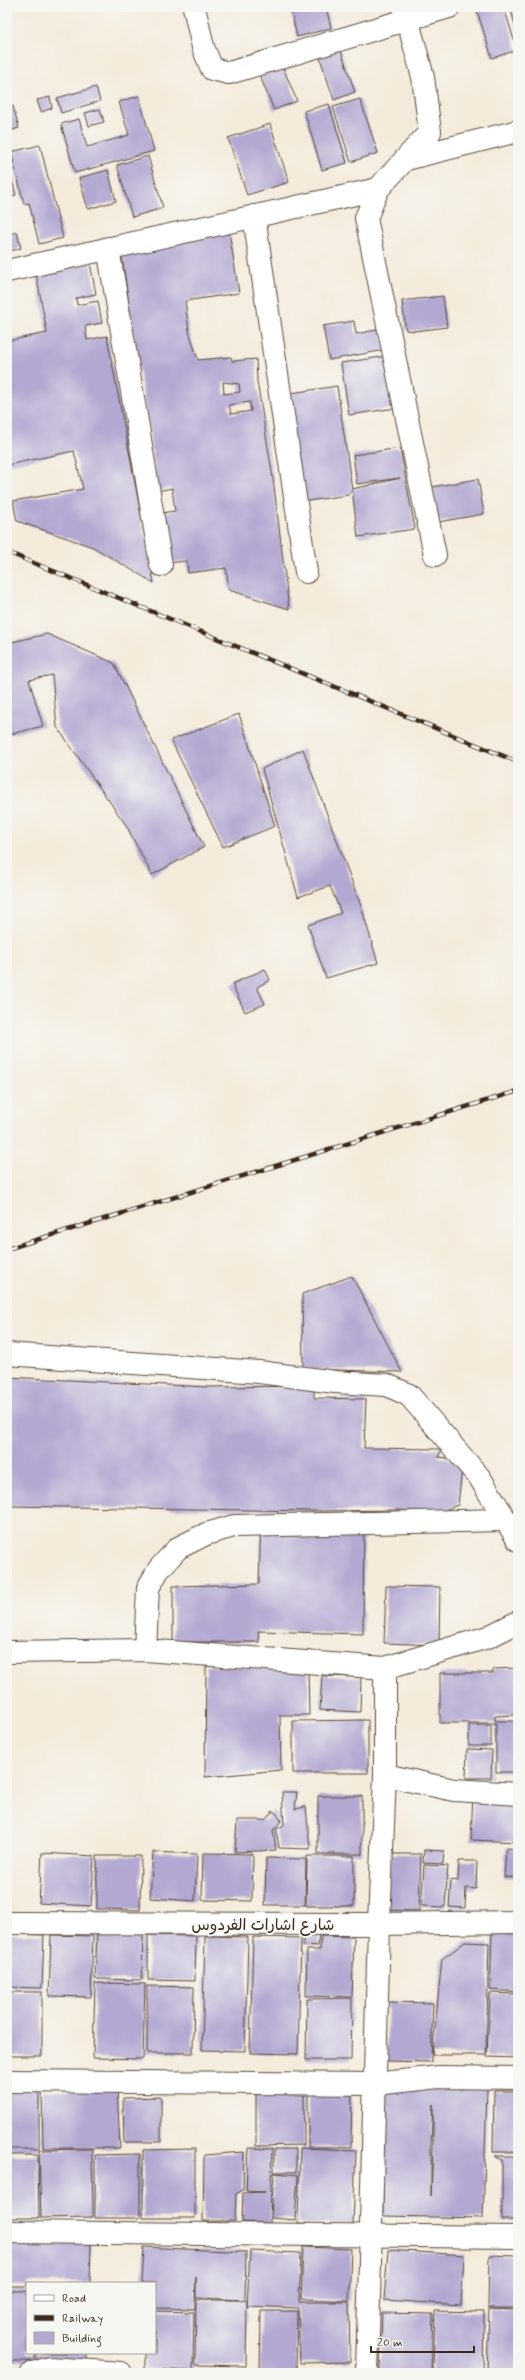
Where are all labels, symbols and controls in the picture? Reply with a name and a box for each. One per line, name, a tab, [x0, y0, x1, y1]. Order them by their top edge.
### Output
street label: شارع اشارات الفردوس	[192, 1915, 334, 1936]
legend	[26, 2282, 156, 2354]
text: Road	[62, 2291, 86, 2307]
text: Railway	[62, 2311, 104, 2327]
scale bar	[371, 2328, 474, 2354]
text: Building	[62, 2331, 102, 2348]
text: 20 m	[377, 2335, 403, 2351]

